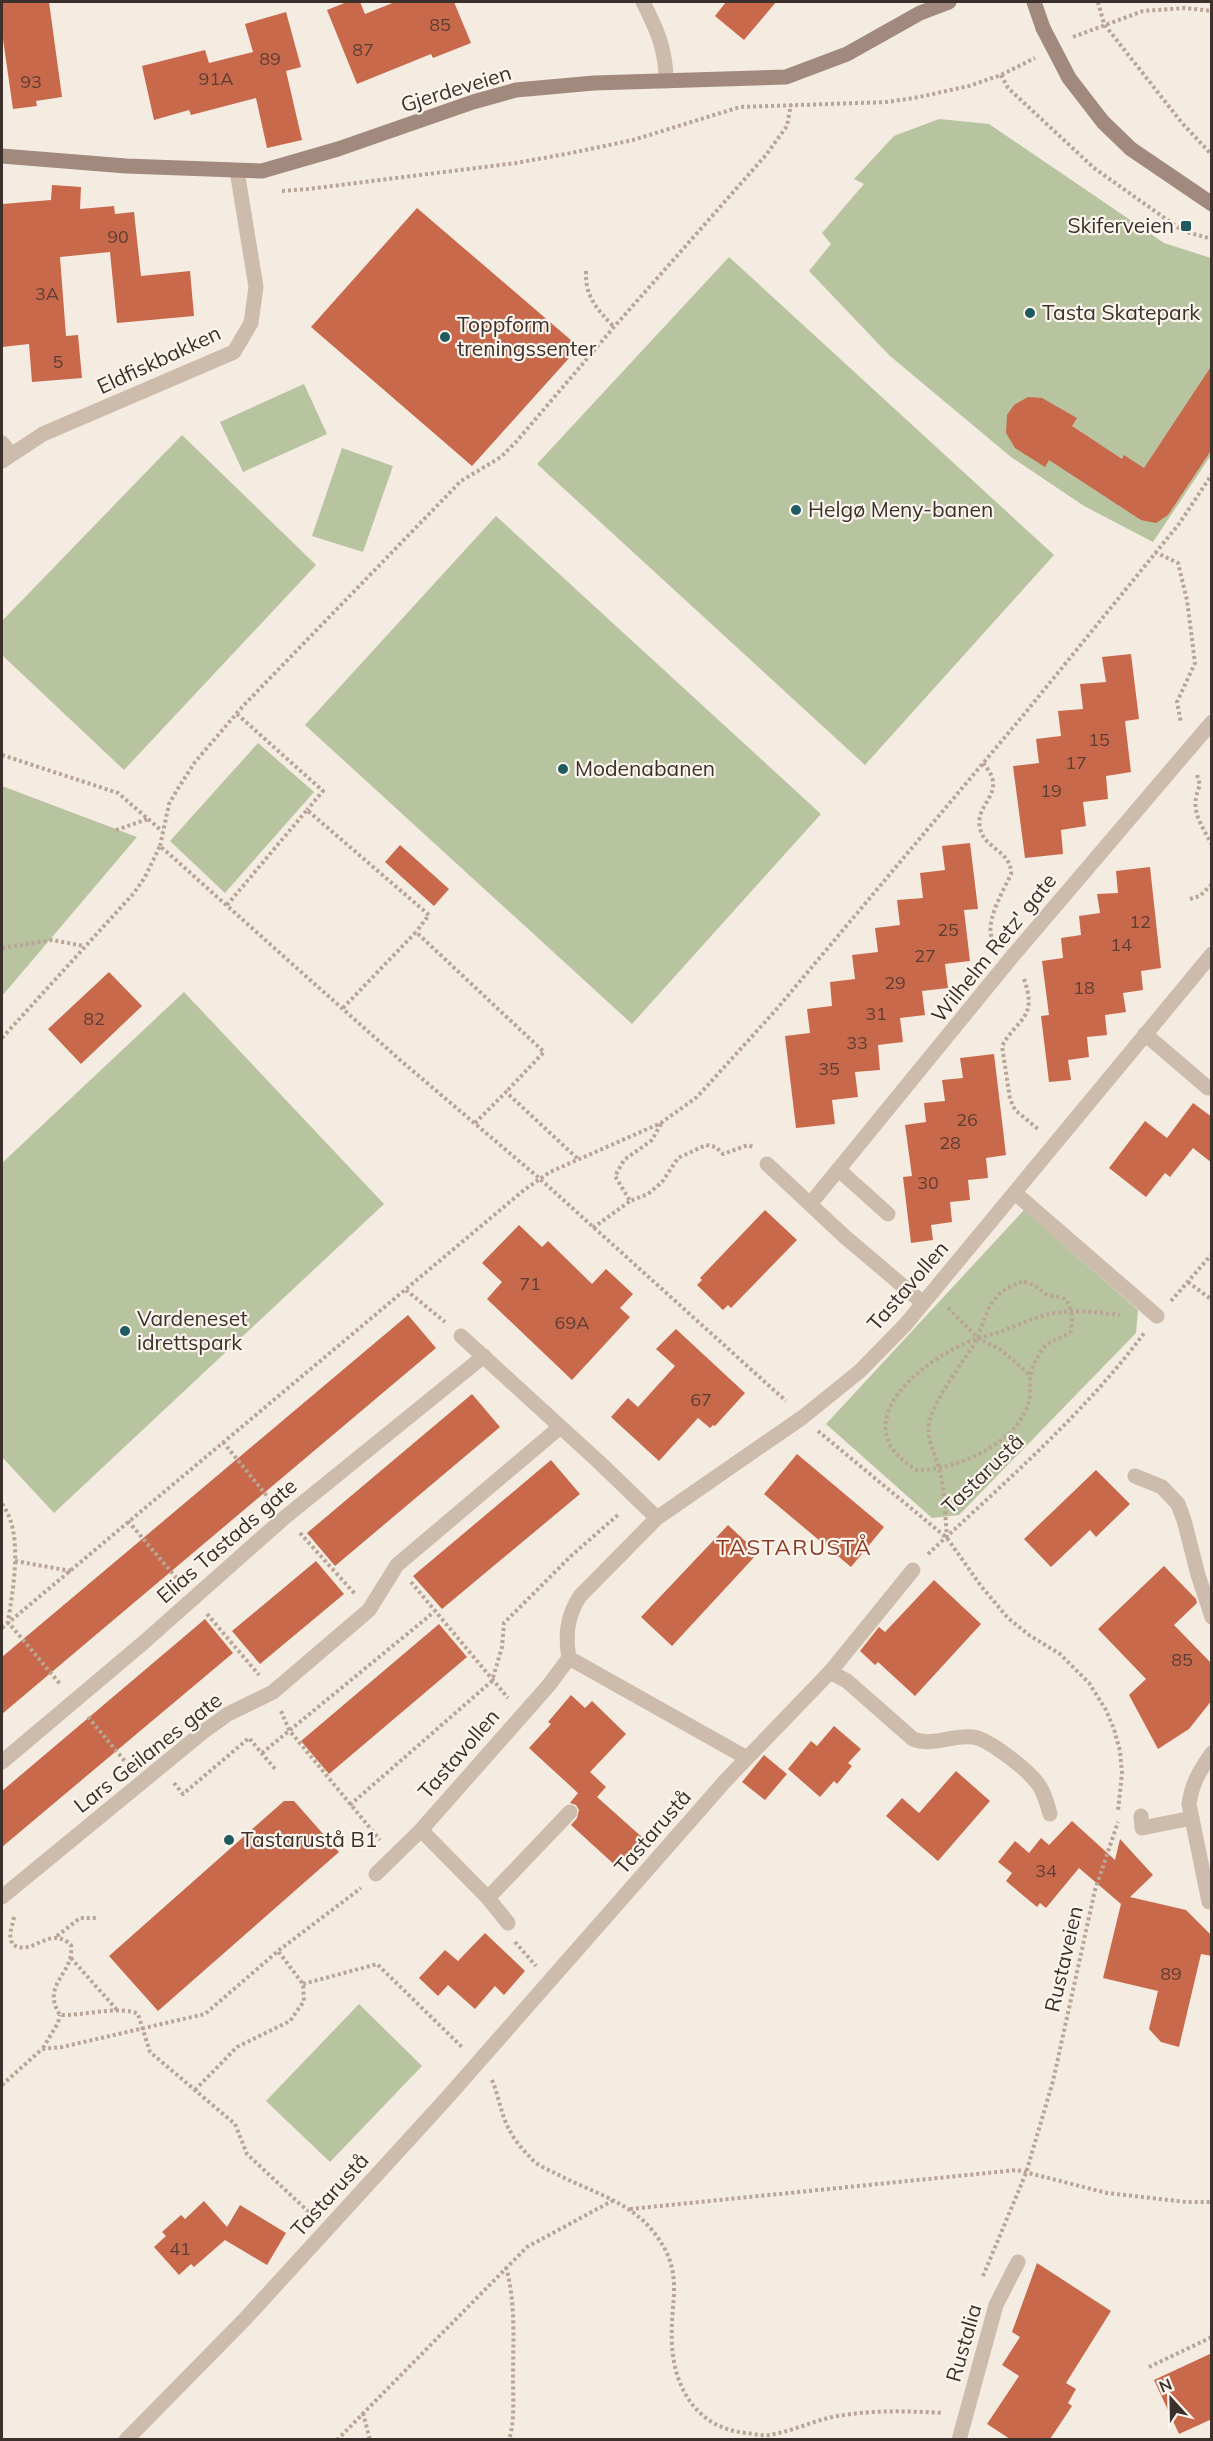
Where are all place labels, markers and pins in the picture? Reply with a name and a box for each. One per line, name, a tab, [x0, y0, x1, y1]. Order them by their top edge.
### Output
place label: Skiferveien	[1067, 212, 1174, 238]
marker: Skiferveien	[1179, 219, 1193, 233]
place label: Tasta Skatepark	[1042, 299, 1200, 325]
marker: Tasta Skatepark	[1023, 306, 1037, 320]
place label: Toppform treningssenter	[457, 311, 597, 361]
marker: Toppform treningssenter	[438, 330, 452, 344]
place label: Helgø Meny-banen	[808, 496, 993, 522]
marker: Helgø Meny-banen	[789, 503, 803, 517]
place label: Modenabanen	[575, 755, 715, 781]
marker: Modenabanen	[556, 762, 570, 776]
place label: Vardeneset idrettspark	[137, 1305, 247, 1355]
marker: Vardeneset idrettspark	[118, 1324, 132, 1338]
place label: Tastarustå B1	[241, 1826, 377, 1852]
marker: Tastarustå B1	[222, 1833, 236, 1847]

